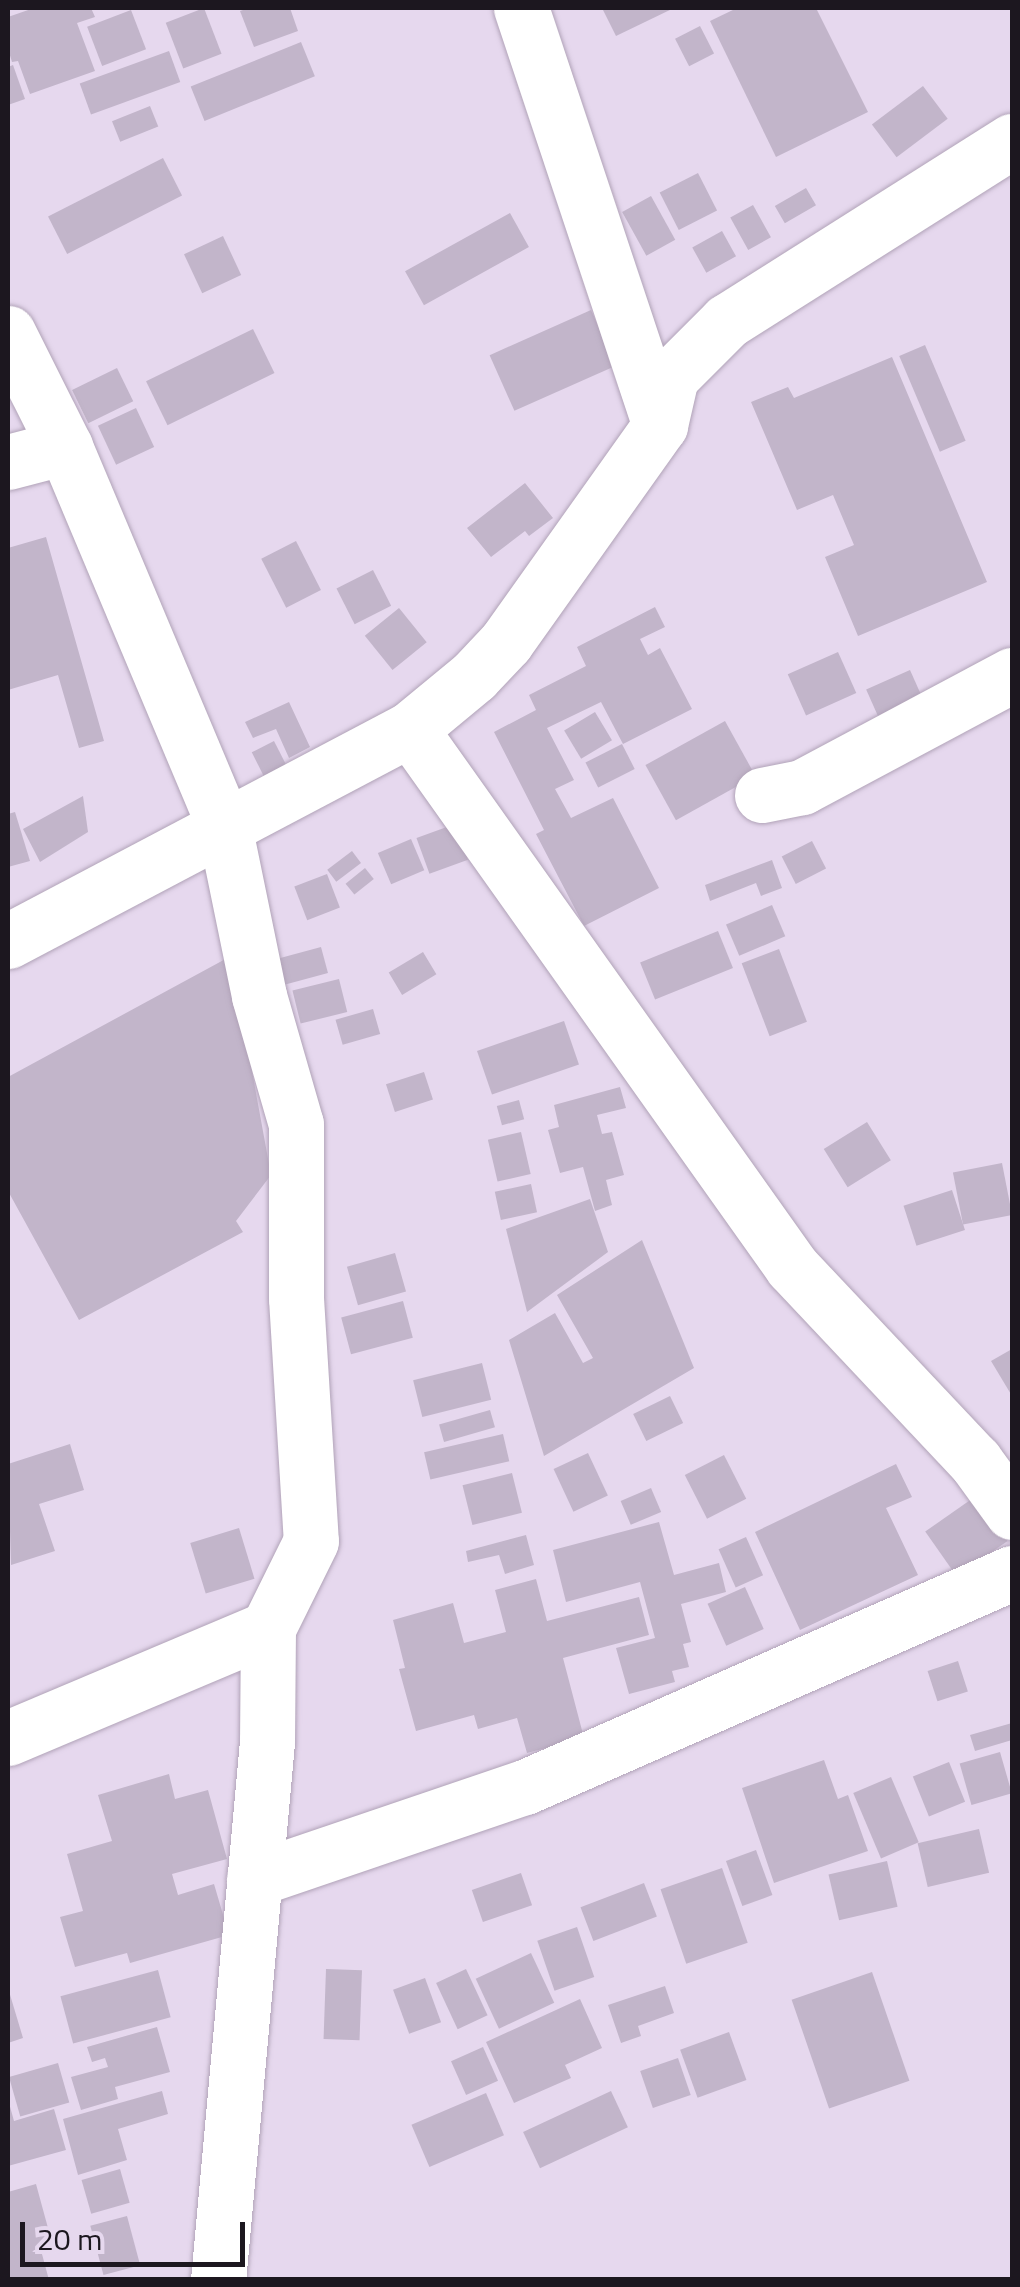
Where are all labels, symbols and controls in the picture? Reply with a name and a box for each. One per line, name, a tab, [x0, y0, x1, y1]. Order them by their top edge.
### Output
scale bar	[25, 2202, 250, 2264]
text: 20 m	[37, 2216, 102, 2262]

